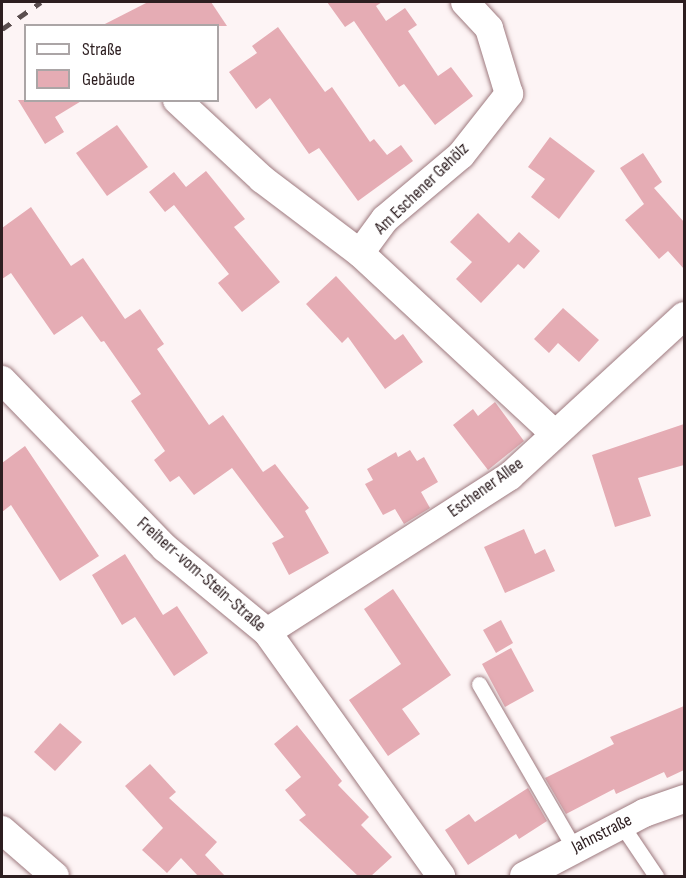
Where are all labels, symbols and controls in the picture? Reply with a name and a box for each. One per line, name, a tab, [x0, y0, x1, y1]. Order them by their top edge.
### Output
legend	[24, 24, 219, 102]
text: Straße	[82, 39, 122, 60]
text: Gebäude	[82, 69, 135, 90]
street label: Am Eschener Gehölz	[370, 139, 474, 239]
street label: Eschener Allee	[444, 453, 528, 523]
street label: Freiherr-vom-Stein-Straße	[132, 513, 270, 637]
street label: Jahnstraße	[568, 810, 636, 858]

